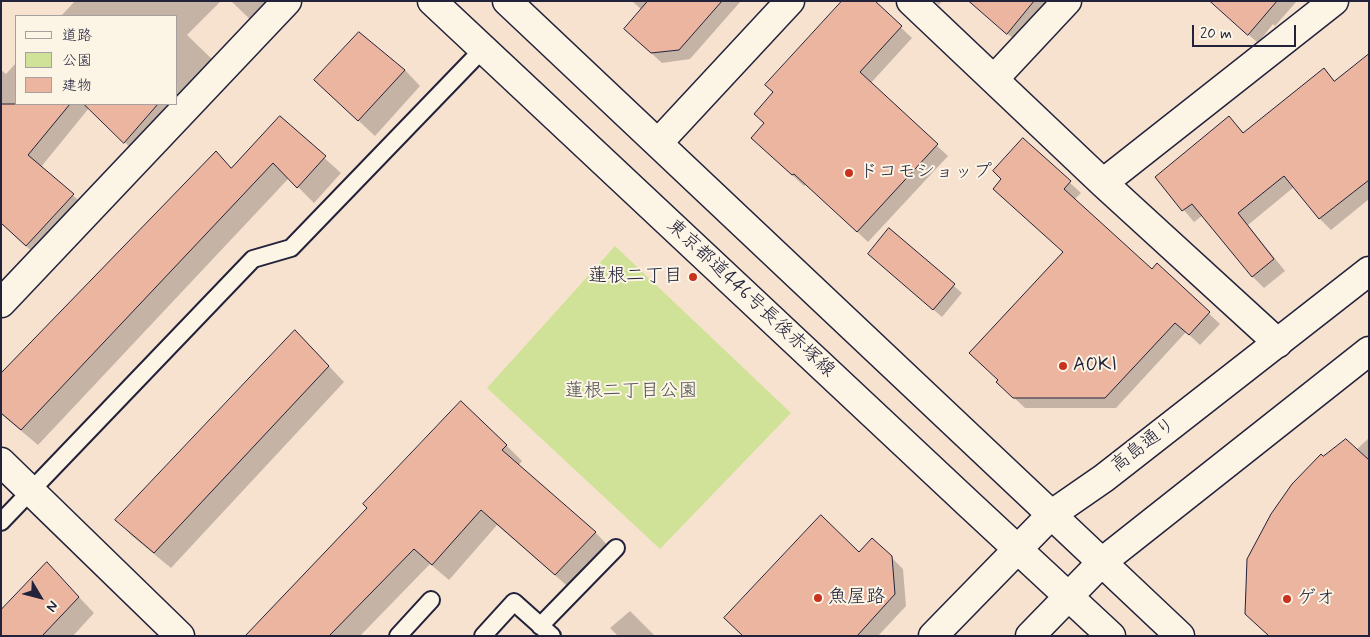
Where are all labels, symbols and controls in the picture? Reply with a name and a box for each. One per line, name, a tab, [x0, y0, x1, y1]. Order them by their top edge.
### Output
legend	[15, 15, 178, 105]
scale bar	[1195, 15, 1299, 47]
text: 20 m	[1200, 24, 1232, 44]
text: 道路	[62, 26, 92, 46]
text: 公園	[62, 51, 92, 71]
text: 建物	[62, 76, 92, 96]
place label: ドコモショップ	[859, 162, 992, 184]
marker: ドコモショップ	[843, 167, 855, 179]
street label: 東京都道446号長後赤塚線	[661, 215, 839, 383]
place label: 蓮根二丁目	[588, 266, 683, 288]
marker: 蓮根二丁目	[687, 271, 699, 283]
place label: AOKI	[1073, 355, 1117, 377]
marker: AOKI	[1057, 360, 1069, 372]
park label: 蓮根二丁目公園	[565, 381, 697, 403]
street label: 高島通り	[1107, 414, 1181, 478]
north arrow	[15, 572, 65, 622]
place label: 魚屋路	[828, 587, 885, 609]
place label: ゲオ	[1297, 588, 1335, 610]
marker: 魚屋路	[812, 592, 824, 604]
marker: ゲオ	[1281, 593, 1293, 605]
text: N	[42, 597, 62, 615]

